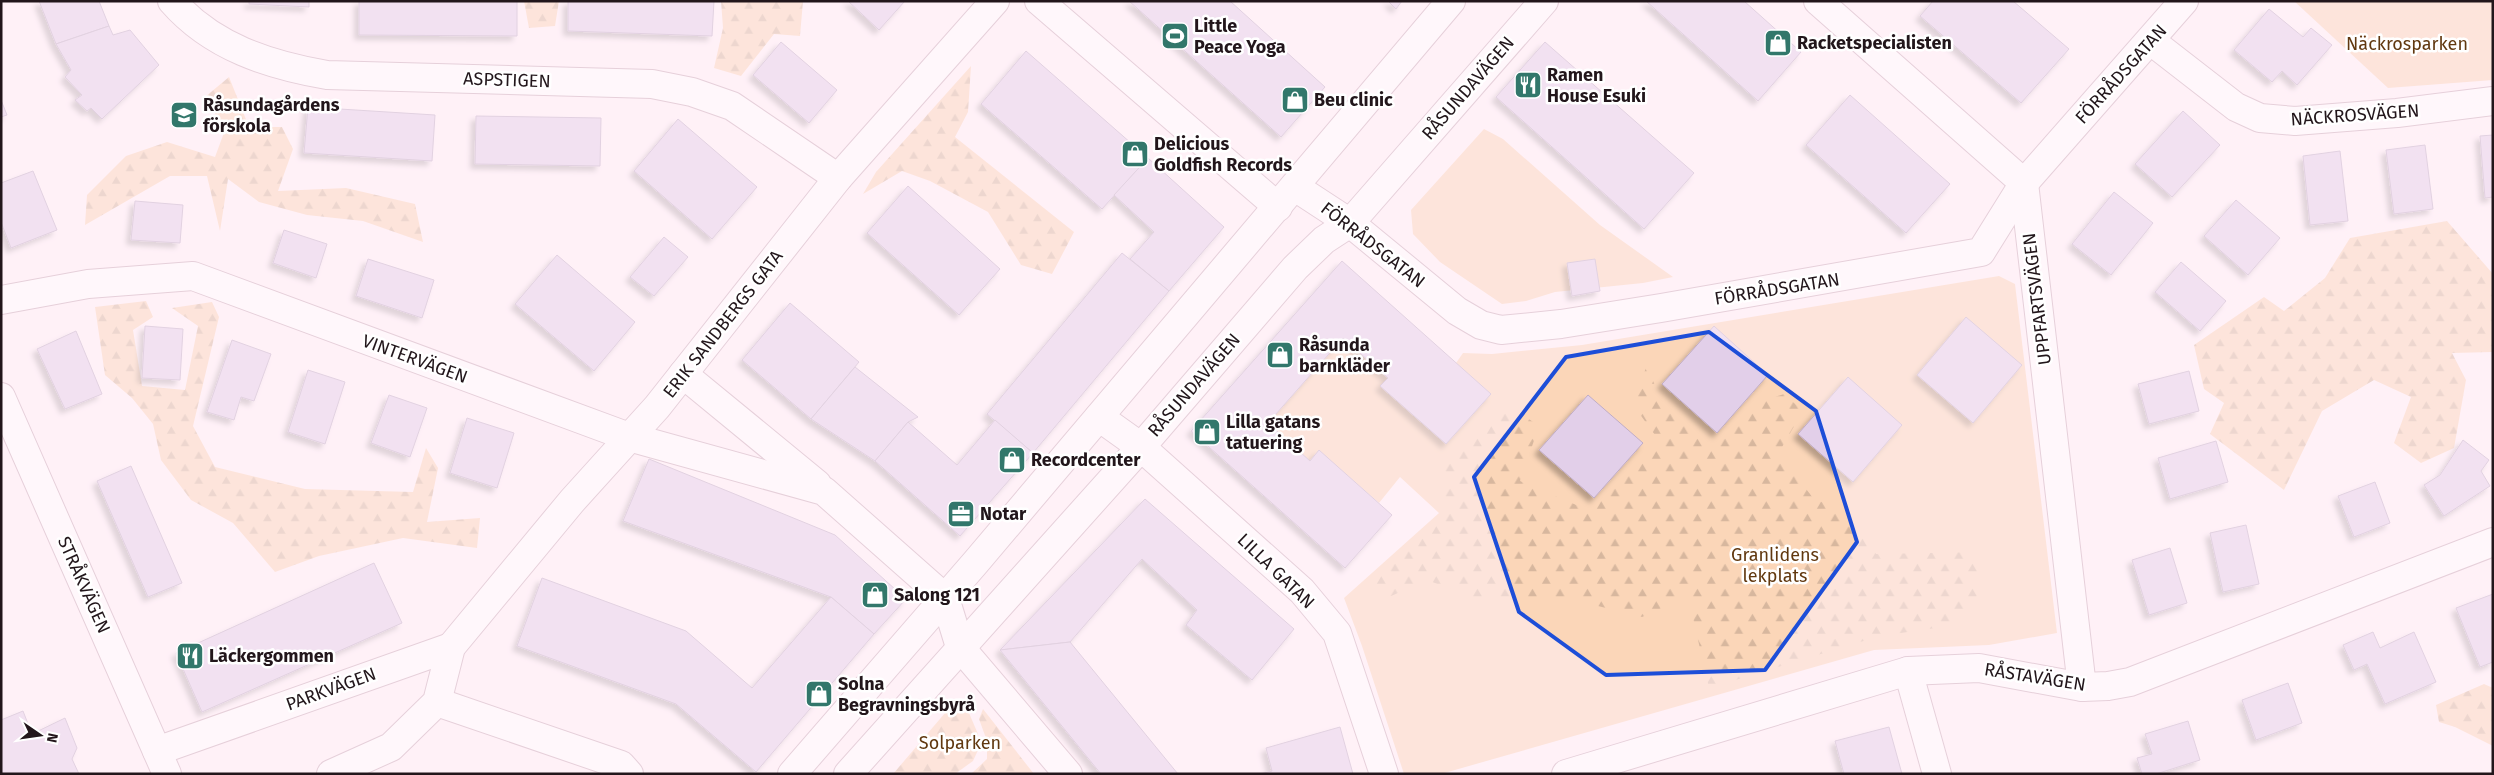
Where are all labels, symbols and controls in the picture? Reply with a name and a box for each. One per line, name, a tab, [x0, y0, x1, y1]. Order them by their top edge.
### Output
place label: Little Peace Yoga	[1194, 15, 1286, 58]
street label: FÖRRÅDSGATAN	[2070, 19, 2171, 128]
sports icon: Little Peace Yoga	[1160, 21, 1190, 51]
shop icon: Racketspecialisten	[1763, 28, 1793, 58]
street label: RÅSUNDAVÄGEN	[1416, 31, 1519, 144]
place label: Racketspecialisten	[1797, 32, 1952, 54]
park label: Näckrosparken	[2346, 33, 2468, 55]
place label: Ramen House Esuki	[1547, 64, 1646, 107]
street label: ASPSTIGEN	[463, 67, 551, 93]
restaurant icon: Ramen House Esuki	[1513, 70, 1543, 100]
shop icon: Beu clinic	[1280, 85, 1310, 115]
place label: Beu clinic	[1314, 89, 1393, 111]
place label: Råsundagårdens förskola	[203, 94, 340, 137]
school or university icon: Råsundagårdens förskola	[169, 100, 199, 130]
street label: NÄCKROSVÄGEN	[2290, 100, 2420, 130]
place label: Delicious Goldfish Records	[1154, 133, 1292, 176]
shop icon: Delicious Goldfish Records	[1120, 139, 1150, 169]
street label: FÖRRÅDSGATAN	[1316, 197, 1430, 293]
street label: UPPFARTSVÄGEN	[2018, 232, 2056, 366]
street label: ERIK SANDBERGS GATA	[658, 245, 788, 402]
street label: FÖRRÅDSGATAN	[1713, 267, 1841, 310]
street label: RÅSUNDAVÄGEN	[1142, 328, 1245, 441]
street label: VINTERVÄGEN	[359, 330, 471, 388]
place label: Råsunda barnkläder	[1299, 334, 1391, 377]
shop icon: Råsunda barnkläder	[1265, 340, 1295, 370]
place label: Lilla gatans tatuering	[1226, 411, 1320, 454]
shop icon: Lilla gatans tatuering	[1192, 417, 1222, 447]
shop icon: Recordcenter	[997, 445, 1027, 475]
place label: Recordcenter	[1031, 449, 1141, 471]
office icon: Notar	[946, 499, 976, 529]
place label: Notar	[980, 503, 1027, 525]
street label: LILLA GATAN	[1233, 529, 1319, 613]
street label: STRÅKVÄGEN	[53, 533, 116, 637]
park label: Granlidens lekplats	[1731, 544, 1819, 587]
shop icon: Salong 121	[860, 580, 890, 610]
place label: Salong 121	[894, 584, 980, 606]
restaurant icon: Läckergommen	[175, 641, 205, 671]
place label: Läckergommen	[209, 645, 334, 667]
street label: RÅSTAVÄGEN	[1983, 657, 2087, 696]
street label: PARKVÄGEN	[283, 663, 379, 715]
place label: Solna Begravningsbyrå	[838, 673, 975, 716]
shop icon: Solna Begravningsbyrå	[804, 679, 834, 709]
north arrow	[15, 710, 65, 760]
text: N	[43, 731, 62, 744]
park label: Solparken	[919, 732, 1001, 754]

